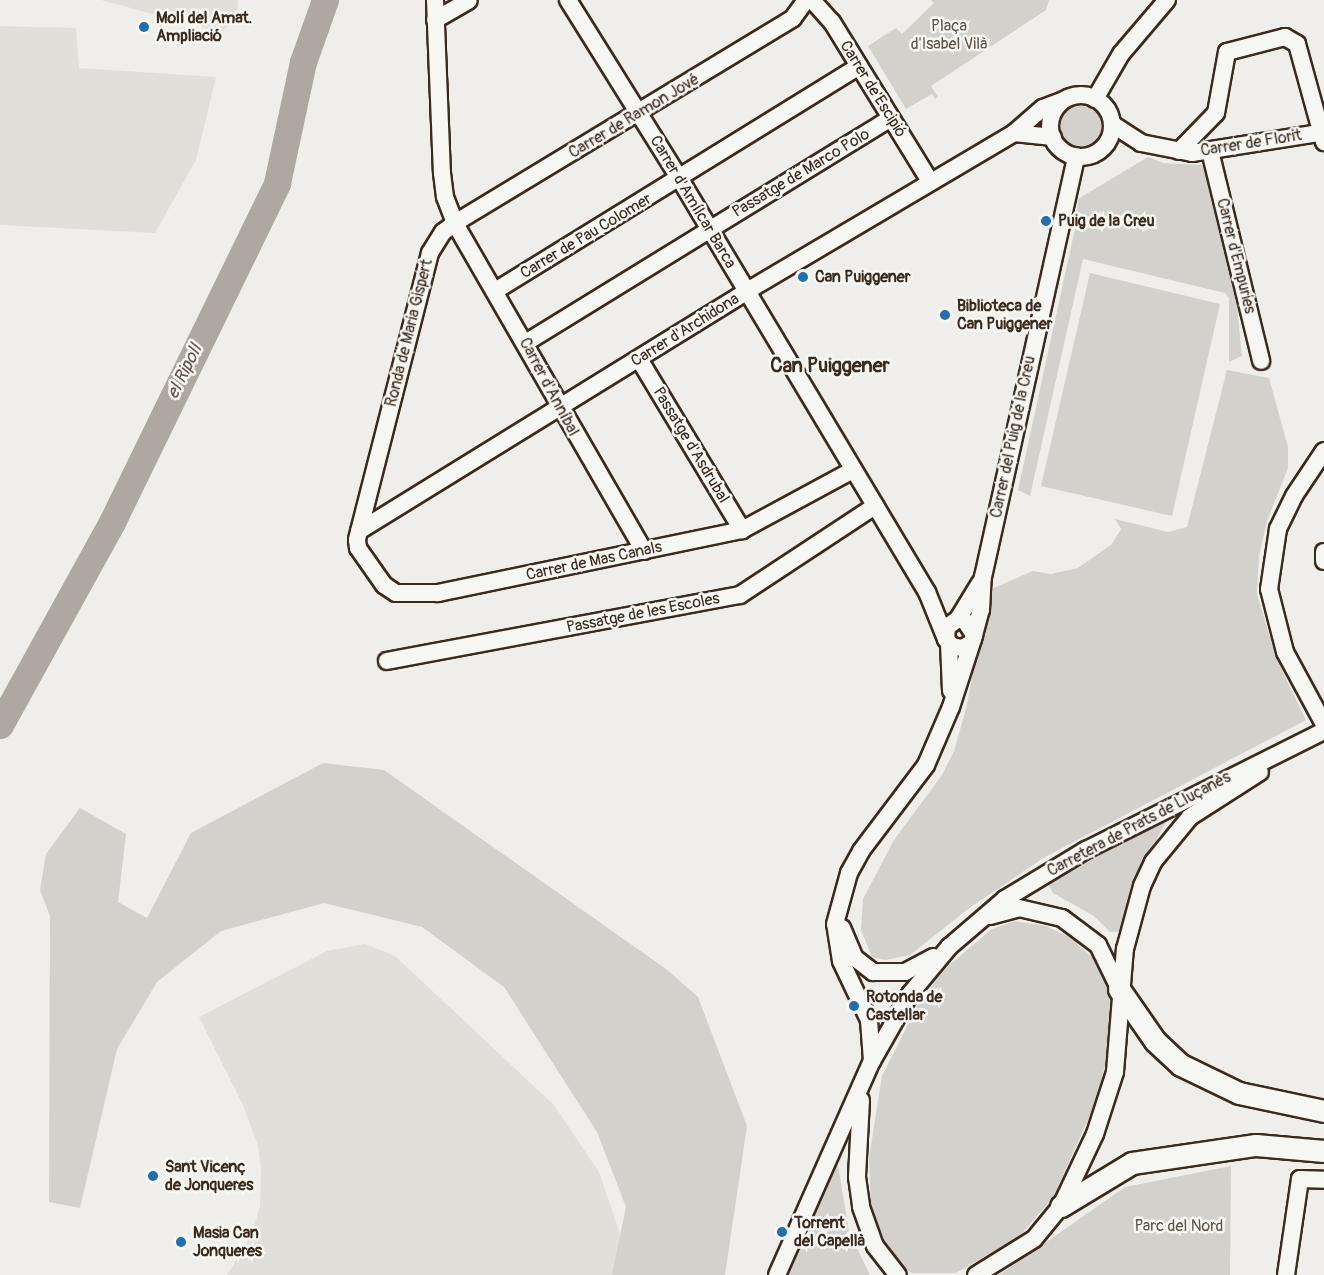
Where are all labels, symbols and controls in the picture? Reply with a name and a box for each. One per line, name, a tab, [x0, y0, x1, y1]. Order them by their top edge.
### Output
place label: Molí del Amat. Ampliació	[156, 8, 252, 46]
park label: Plaça d'Isabel Vilà	[911, 16, 987, 54]
marker: Molí del Amat. Ampliació	[137, 20, 151, 34]
street label: Carrer de'Escipió	[836, 37, 910, 141]
street label: Carrer de Ramon Jové	[565, 69, 703, 163]
street label: Passatge de Marco Polo	[729, 124, 873, 222]
street label: Carrer de Florit	[1199, 126, 1303, 160]
street label: Carrer d'Amílcar Barca	[646, 132, 740, 272]
street label: Carrer de Pau Colomer	[517, 189, 655, 283]
street label: Carrer d'Empuries	[1212, 196, 1260, 316]
place label: Puig de la Creu	[1058, 211, 1155, 231]
marker: Puig de la Creu	[1039, 214, 1053, 228]
street label: Ronda de Maria Gispert	[381, 257, 437, 409]
place label: Can Puiggener	[815, 267, 910, 287]
marker: Can Puiggener	[796, 270, 810, 284]
street label: Carrer d'Archidona	[627, 289, 743, 371]
place label: Biblioteca de Can Puiggener	[957, 296, 1052, 334]
marker: Biblioteca de Can Puiggener	[938, 308, 952, 322]
street label: Carrer d'Anníbal	[515, 335, 583, 439]
water label: el Ripoll	[163, 341, 207, 403]
district label: Can Puiggener	[770, 353, 890, 377]
street label: Carrer del Puig de la Creu	[986, 354, 1040, 520]
street label: Passatge d'Asdrubal	[649, 383, 733, 507]
street label: Carrer de Mas Canals	[524, 537, 664, 585]
street label: Passatge de les Escoles	[565, 589, 721, 637]
street label: Carretera de Prats de Lluçanès	[1044, 767, 1234, 881]
place label: Rotonda de Castellar	[866, 987, 942, 1025]
marker: Rotonda de Castellar	[847, 999, 861, 1013]
place label: Sant Vicenç de Jonqueres	[165, 1157, 253, 1195]
marker: Sant Vicenç de Jonqueres	[146, 1169, 160, 1183]
place label: Torrent del Capellà	[794, 1213, 865, 1251]
park label: Parc del Nord	[1135, 1216, 1223, 1236]
place label: Masia Can Jonqueres	[193, 1223, 262, 1261]
marker: Torrent del Capellà	[775, 1225, 789, 1239]
marker: Masia Can Jonqueres	[174, 1235, 188, 1249]

